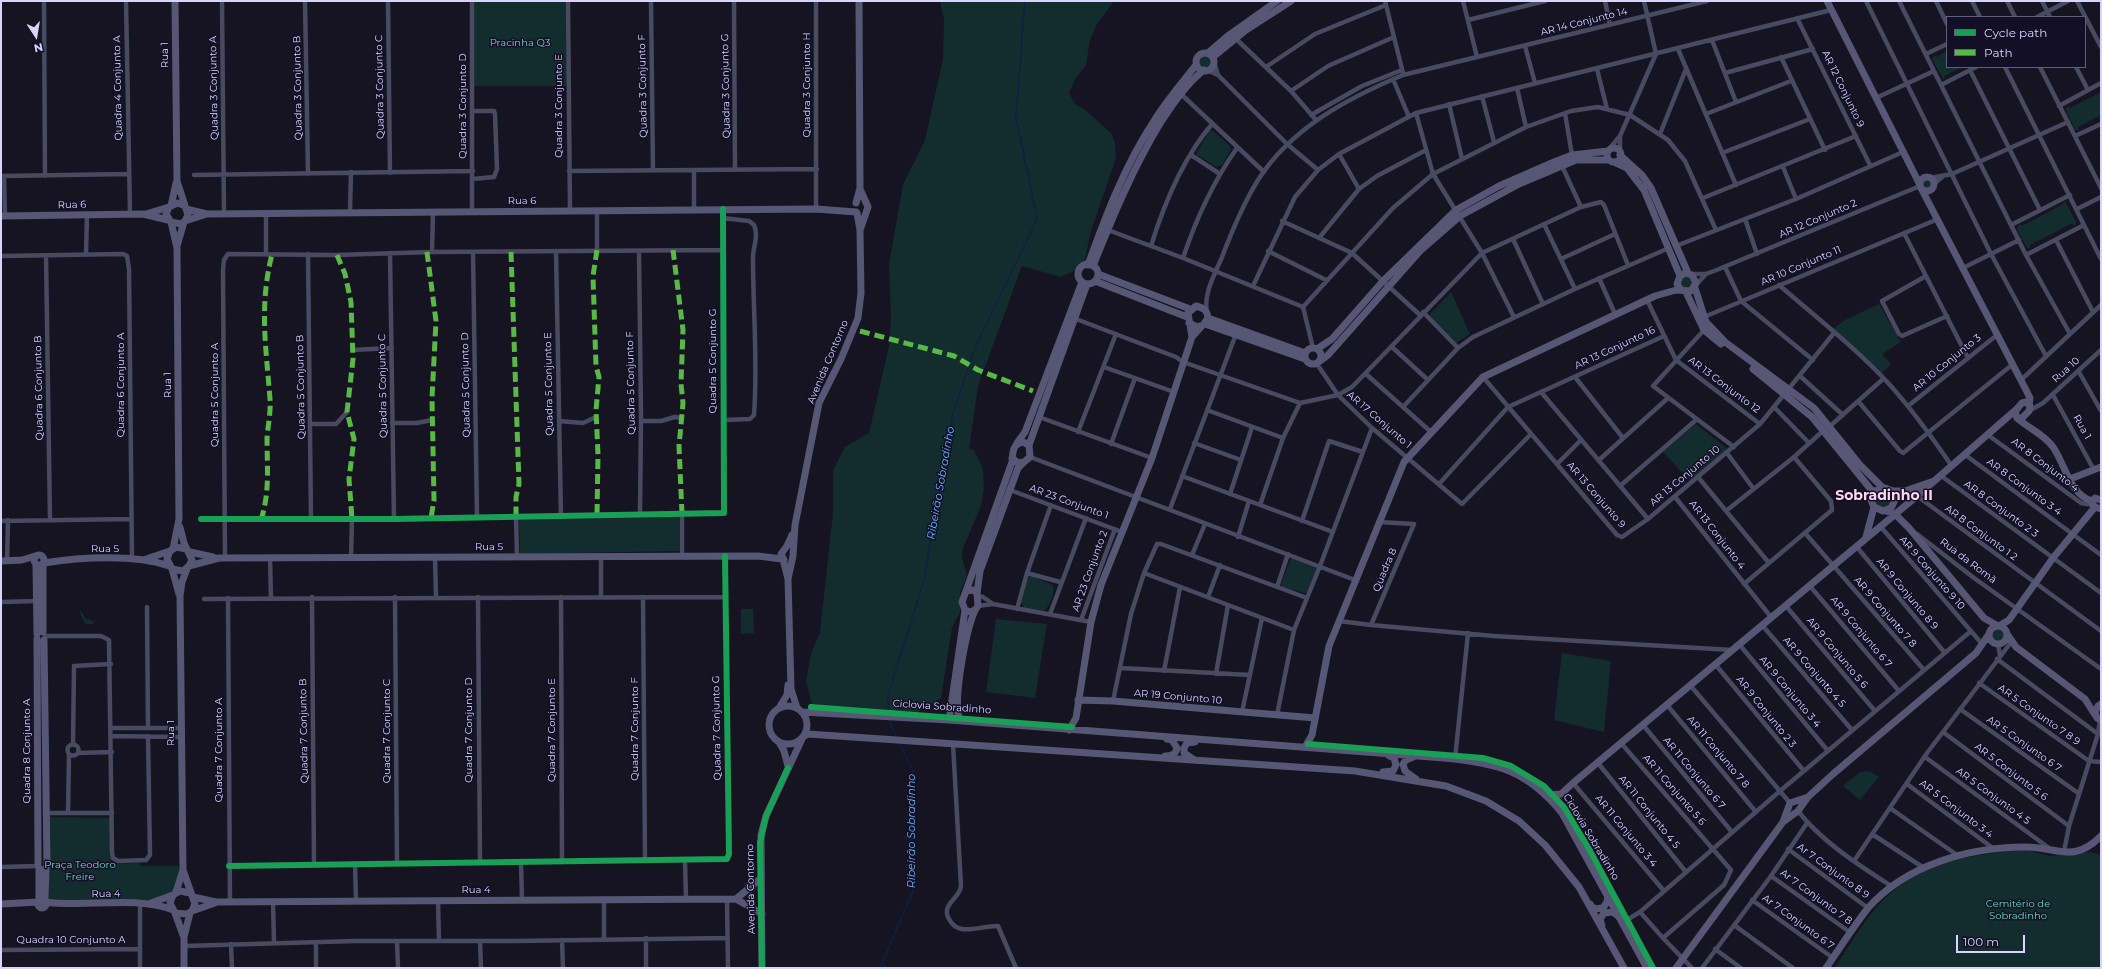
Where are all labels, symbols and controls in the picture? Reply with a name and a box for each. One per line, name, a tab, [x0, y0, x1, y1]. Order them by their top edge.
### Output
street label: AR 14 Conjunto 14	[1539, 5, 1629, 39]
north arrow	[16, 16, 56, 56]
legend	[1946, 16, 2086, 68]
text: Cycle path	[1984, 25, 2047, 40]
street label: Quadra 3 Conjunto H	[801, 32, 813, 138]
street label: Quadra 3 Conjunto F	[636, 34, 650, 138]
street label: Quadra 3 Conjunto G	[719, 34, 733, 138]
street label: Quadra 4 Conjunto A	[111, 35, 125, 141]
street label: Quadra 3 Conjunto C	[373, 35, 387, 139]
street label: Quadra 3 Conjunto A	[207, 36, 221, 140]
street label: Quadra 3 Conjunto B	[291, 36, 305, 140]
park label: Pracinha Q3	[490, 37, 550, 49]
text: N	[33, 40, 44, 56]
street label: Rua 1	[159, 42, 171, 68]
text: Path	[1984, 45, 2013, 60]
street label: AR 12 Conjunto 9	[1819, 49, 1867, 129]
street label: Quadra 3 Conjunto D	[457, 53, 469, 159]
street label: Quadra 3 Conjunto E	[553, 54, 565, 158]
street label: Rua 6	[508, 195, 536, 207]
street label: AR 12 Conjunto 2	[1777, 197, 1859, 241]
street label: Rua 6	[58, 199, 86, 211]
street label: AR 10 Conjunto 11	[1759, 244, 1843, 288]
street label: Quadra 5 Conjunto G	[707, 309, 719, 413]
street label: Avenida Contorno	[805, 318, 851, 406]
street label: AR 13 Conjunto 16	[1573, 324, 1657, 372]
street label: Quadra 5 Conjunto F	[624, 331, 638, 435]
street label: Quadra 5 Conjunto D	[459, 332, 473, 438]
street label: Quadra 5 Conjunto E	[542, 332, 556, 436]
street label: AR 10 Conjunto 3	[1910, 332, 1984, 394]
street label: Quadra 6 Conjunto A	[115, 333, 127, 437]
street label: Quadra 5 Conjunto C	[376, 334, 390, 438]
street label: Quadra 6 Conjunto B	[32, 335, 46, 441]
street label: Quadra 5 Conjunto B	[294, 335, 308, 439]
street label: Quadra 5 Conjunto A	[209, 343, 221, 447]
street label: AR 13 Conjunto 12	[1686, 354, 1762, 416]
street label: Rua 10	[2050, 355, 2082, 385]
street label: Rua 1	[162, 372, 174, 398]
street label: AR 17 Conjunto 1	[1344, 389, 1414, 451]
street label: Rua 1	[2070, 413, 2094, 441]
water label: Ribeirão Sobradinho	[925, 425, 957, 541]
street label: AR 8 Conjunto 4	[2009, 436, 2081, 494]
street label: AR 13 Conjunto 10	[1647, 443, 1723, 509]
street label: AR 8 Conjunto 3 4	[1984, 456, 2064, 518]
street label: AR 13 Conjunto 9	[1564, 459, 1628, 531]
street label: AR 8 Conjunto 2 3	[1962, 478, 2040, 540]
street label: AR 23 Conjunto 1	[1028, 482, 1110, 522]
district label: Sobradinho II	[1835, 488, 1933, 504]
street label: AR 13 Conjunto 4	[1686, 498, 1748, 572]
street label: AR 8 Conjunto 1 2	[1942, 503, 2020, 563]
street label: AR 23 Conjunto 2	[1070, 529, 1110, 613]
street label: AR 9 Conjunto 9 10	[1897, 534, 1967, 612]
street label: Rua da Romã	[1937, 536, 1999, 586]
street label: Rua 5	[475, 541, 503, 553]
street label: Rua 5	[91, 543, 119, 555]
street label: Quadra 8	[1370, 546, 1400, 594]
street label: AR 9 Conjunto 8 9	[1874, 556, 1940, 632]
street label: AR 9 Conjunto 7 8	[1851, 574, 1919, 650]
street label: AR 9 Conjunto 6 7	[1828, 594, 1894, 670]
street label: AR 9 Conjunto 5 6	[1804, 615, 1870, 691]
street label: AR 9 Conjunto 4 5	[1780, 634, 1848, 710]
street label: AR 9 Conjunto 3 4	[1757, 654, 1823, 730]
street label: AR 9 Conjunto 2 3	[1733, 674, 1799, 750]
street label: Quadra 7 Conjunto G	[710, 675, 724, 781]
street label: Quadra 7 Conjunto D	[463, 677, 475, 783]
street label: Quadra 7 Conjunto F	[629, 677, 641, 781]
street label: Quadra 7 Conjunto B	[297, 678, 311, 784]
street label: Quadra 7 Conjunto E	[546, 678, 558, 782]
street label: Quadra 7 Conjunto C	[381, 679, 393, 783]
street label: AR 5 Conjunto 7 8 9	[1996, 682, 2082, 748]
street label: AR 19 Conjunto 10	[1133, 687, 1223, 707]
street label: Quadra 7 Conjunto A	[213, 698, 225, 802]
street label: Ciclovia Sobradinho	[892, 698, 992, 716]
street label: Quadra 8 Conjunto A	[21, 699, 33, 803]
street label: AR 11 Conjunto 7 8	[1684, 713, 1752, 791]
street label: AR 5 Conjunto 6 7	[1984, 714, 2064, 774]
street label: Rua 1	[165, 720, 177, 746]
street label: AR 11 Conjunto 6 7	[1660, 735, 1728, 811]
street label: AR 5 Conjunto 5 6	[1972, 741, 2050, 803]
street label: AR 11 Conjunto 5 6	[1640, 752, 1708, 828]
street label: AR 5 Conjunto 4 5	[1953, 765, 2033, 827]
street label: AR 11 Conjunto 4 5	[1616, 773, 1682, 851]
water label: Ribeirão Sobradinho	[905, 774, 919, 888]
street label: AR 5 Conjunto 3 4	[1917, 777, 1995, 841]
street label: Ciclovia Sobradinho	[1560, 792, 1622, 882]
street label: AR 11 Conjunto 3 4	[1592, 792, 1660, 870]
street label: Ar 7 Conjunto 8 9	[1795, 841, 1871, 901]
street label: Avenida Contorno	[744, 844, 758, 934]
park label: Praça Teodoro Freire	[44, 859, 116, 882]
street label: Ar 7 Conjunto 7 8	[1778, 867, 1854, 927]
street label: Rua 4	[461, 884, 491, 896]
street label: Rua 4	[91, 888, 121, 900]
street label: Ar 7 Conjunto 6 7	[1760, 892, 1836, 952]
park label: Cemitério de Sobradinho	[1986, 898, 2050, 922]
scale bar	[1958, 927, 2027, 953]
street label: Quadra 10 Conjunto A	[17, 934, 125, 946]
text: 100 m	[1963, 934, 1999, 949]

